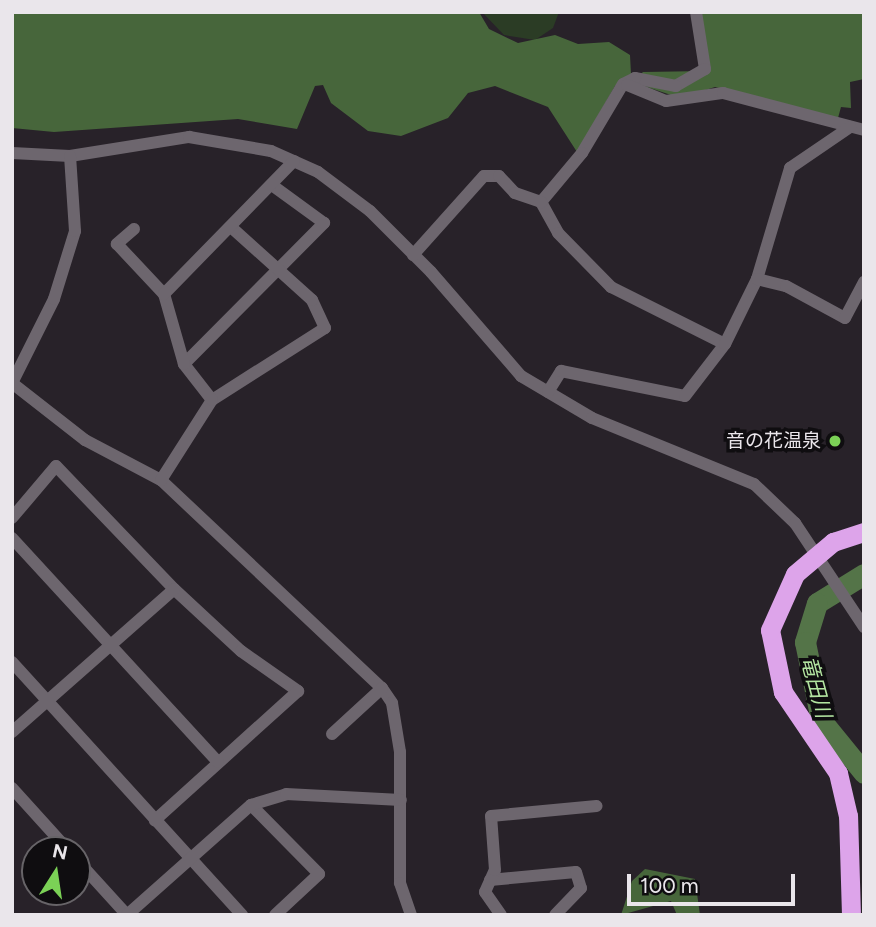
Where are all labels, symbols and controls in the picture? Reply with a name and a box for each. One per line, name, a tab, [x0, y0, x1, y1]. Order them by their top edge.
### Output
place label: 音の花温泉	[726, 430, 821, 452]
marker: 音の花温泉	[827, 433, 843, 449]
water label: 竜田川	[796, 653, 836, 721]
north arrow	[21, 836, 91, 906]
text: N	[50, 839, 70, 865]
scale bar	[631, 860, 799, 904]
text: 100 m	[640, 873, 699, 898]

